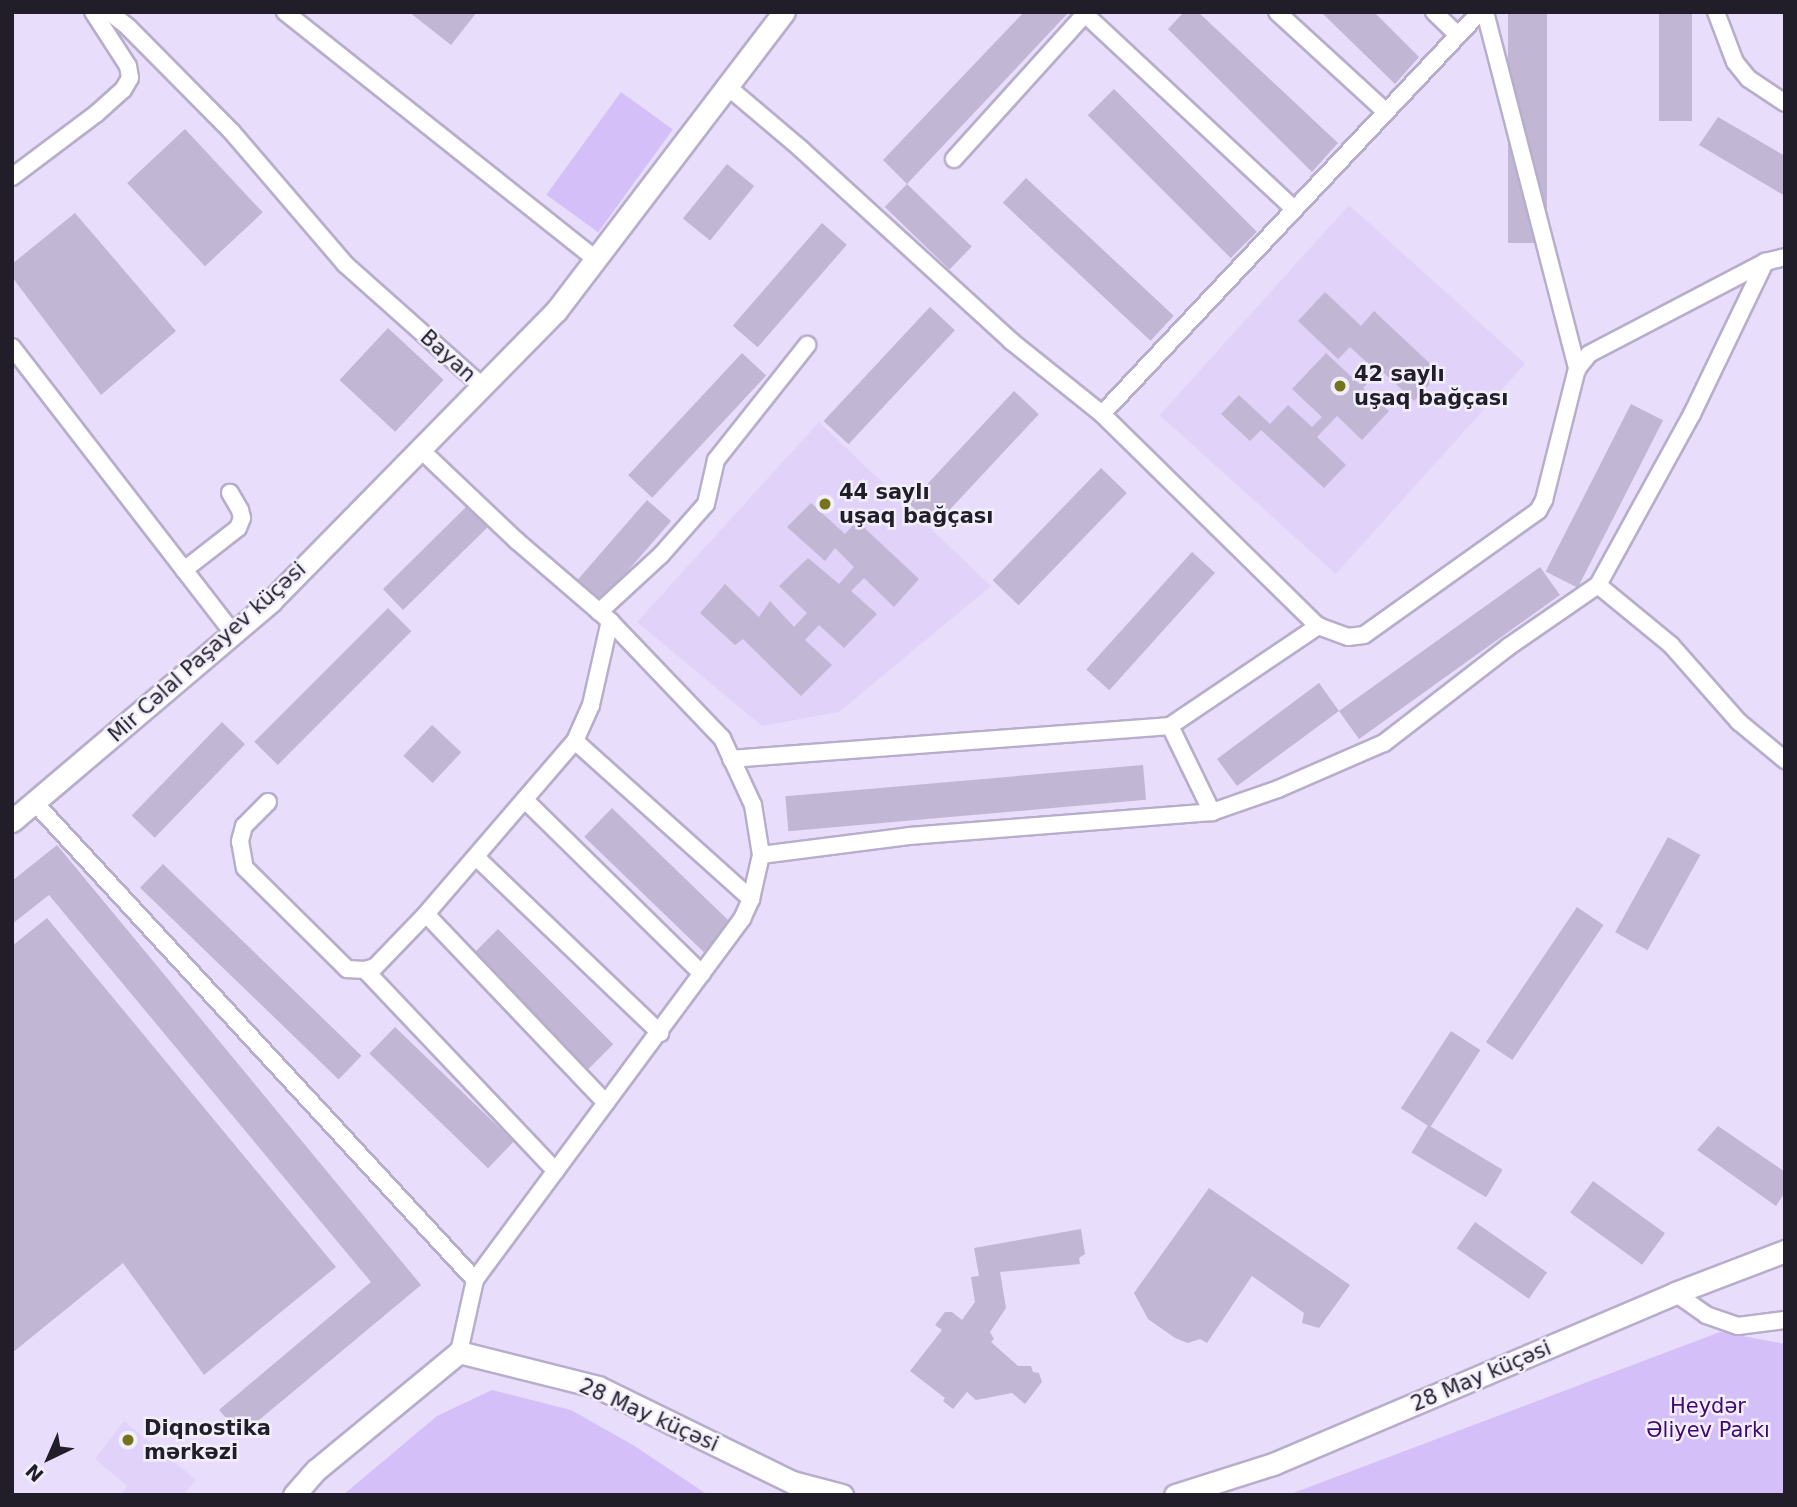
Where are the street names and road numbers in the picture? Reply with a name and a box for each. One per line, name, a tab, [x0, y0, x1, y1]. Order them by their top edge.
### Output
street label: Bayan	[415, 325, 481, 387]
street label: Mir Cəlal Paşayev küçəsi	[103, 557, 311, 747]
street label: 28 May küçəsi	[1407, 1335, 1555, 1417]
street label: 28 May küçəsi	[576, 1373, 722, 1457]

